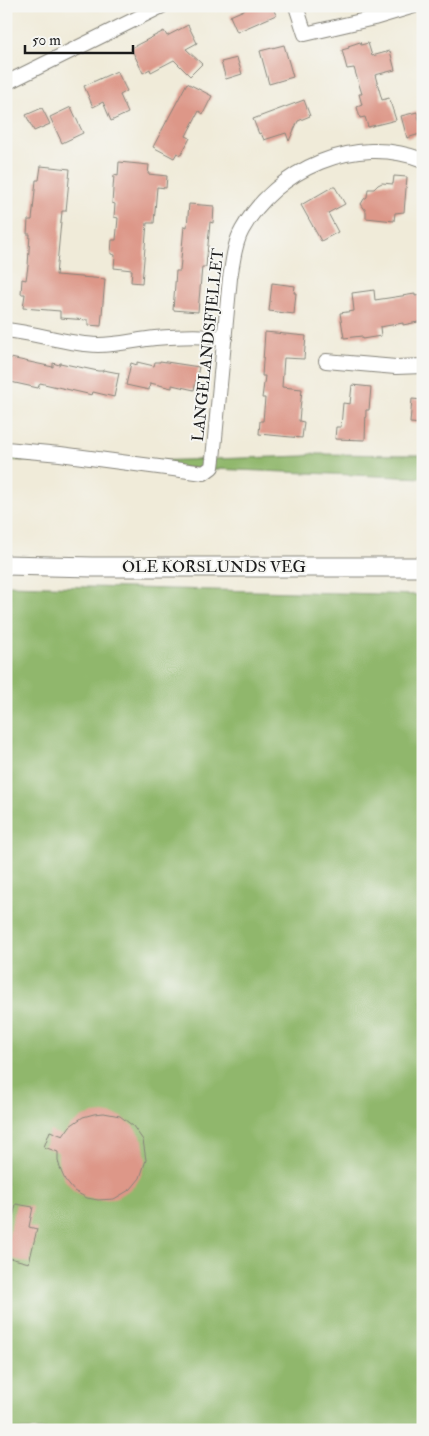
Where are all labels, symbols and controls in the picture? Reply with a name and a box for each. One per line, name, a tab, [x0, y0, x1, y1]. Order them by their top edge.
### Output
scale bar	[25, 22, 132, 54]
text: 50 m	[32, 31, 61, 50]
street label: LANGELANDSFJELLET	[188, 247, 229, 443]
street label: OLE KORSLUNDS VEG	[122, 557, 306, 577]

